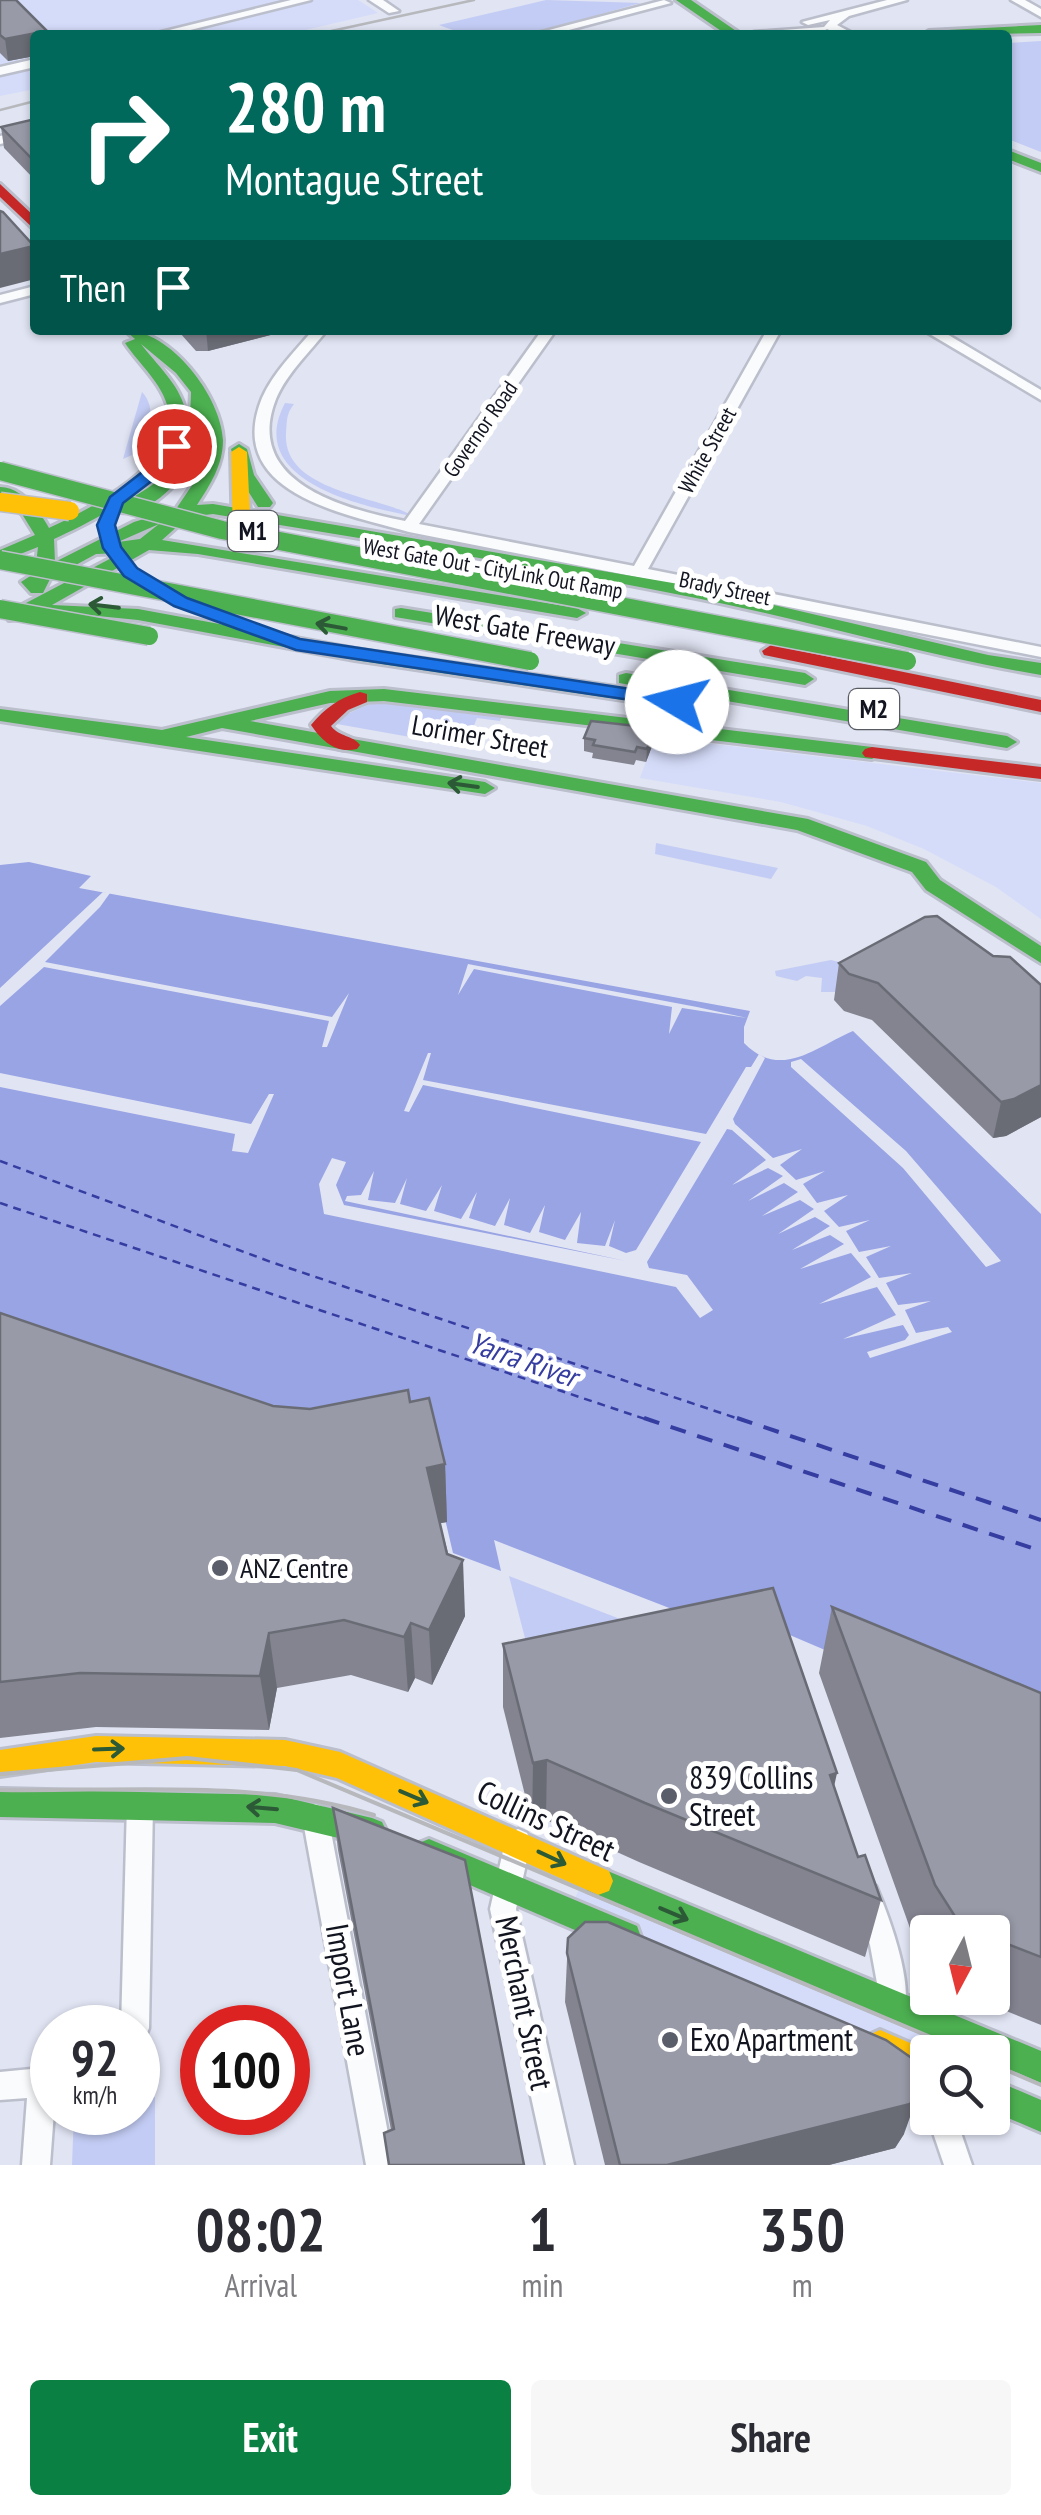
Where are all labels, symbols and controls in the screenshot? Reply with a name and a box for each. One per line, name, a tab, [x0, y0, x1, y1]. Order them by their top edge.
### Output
text: 280 m	[225, 61, 386, 151]
icon: right	[60, 70, 190, 200]
text: Montague Street	[225, 149, 483, 207]
icon: arrive	[146, 260, 201, 315]
text: Then	[60, 263, 126, 312]
street label: Governor Road	[437, 375, 523, 483]
street label: White Street	[672, 402, 742, 498]
pin	[132, 404, 217, 489]
icon: arrive	[147, 419, 202, 474]
road number: M1	[228, 511, 278, 551]
street label: West Gate Out - CityLink Out Ramp	[361, 531, 625, 605]
street label: Brady Street	[677, 565, 773, 611]
street label: West Gate Freeway	[432, 595, 619, 664]
one-way arrow	[89, 596, 121, 615]
one-way arrow	[316, 615, 348, 634]
position arrow	[625, 650, 729, 754]
road number: M2	[849, 689, 899, 729]
street label: Lorimer Street	[409, 705, 551, 766]
one-way arrow	[447, 775, 480, 793]
water label: Yarra River	[464, 1322, 586, 1396]
place label: ANZ Centre	[240, 1549, 349, 1586]
marker: ANZ Centre	[209, 1557, 231, 1579]
one-way arrow	[92, 1739, 124, 1758]
place label: 839 Collins Street	[689, 1756, 813, 1835]
street label: Collins Street	[471, 1770, 622, 1870]
marker: 839 Collins Street	[658, 1785, 680, 1807]
one-way arrow	[398, 1790, 429, 1808]
one-way arrow	[246, 1799, 279, 1818]
one-way arrow	[536, 1850, 566, 1869]
one-way arrow	[658, 1906, 689, 1924]
street label: Merchant Street	[486, 1912, 564, 2094]
north arrow	[910, 1915, 1010, 2015]
map controls	[910, 1915, 1010, 2135]
street label: Import Lane	[317, 1920, 381, 2059]
speed limit sign: 100	[180, 2005, 310, 2135]
place label: Exo Apartment	[690, 2018, 853, 2060]
text: 92	[71, 2025, 119, 2090]
marker: Exo Apartment	[659, 2029, 681, 2051]
button: search	[910, 2035, 1010, 2135]
text: km/h	[73, 2079, 117, 2111]
text: 08:02	[196, 2190, 326, 2268]
text: 1	[528, 2190, 557, 2268]
text: 350	[759, 2190, 845, 2268]
text: Arrival	[225, 2264, 297, 2306]
text: min	[521, 2264, 563, 2306]
text: m	[792, 2264, 813, 2306]
button: Exit	[30, 2380, 511, 2495]
button: Share	[531, 2380, 1011, 2495]

